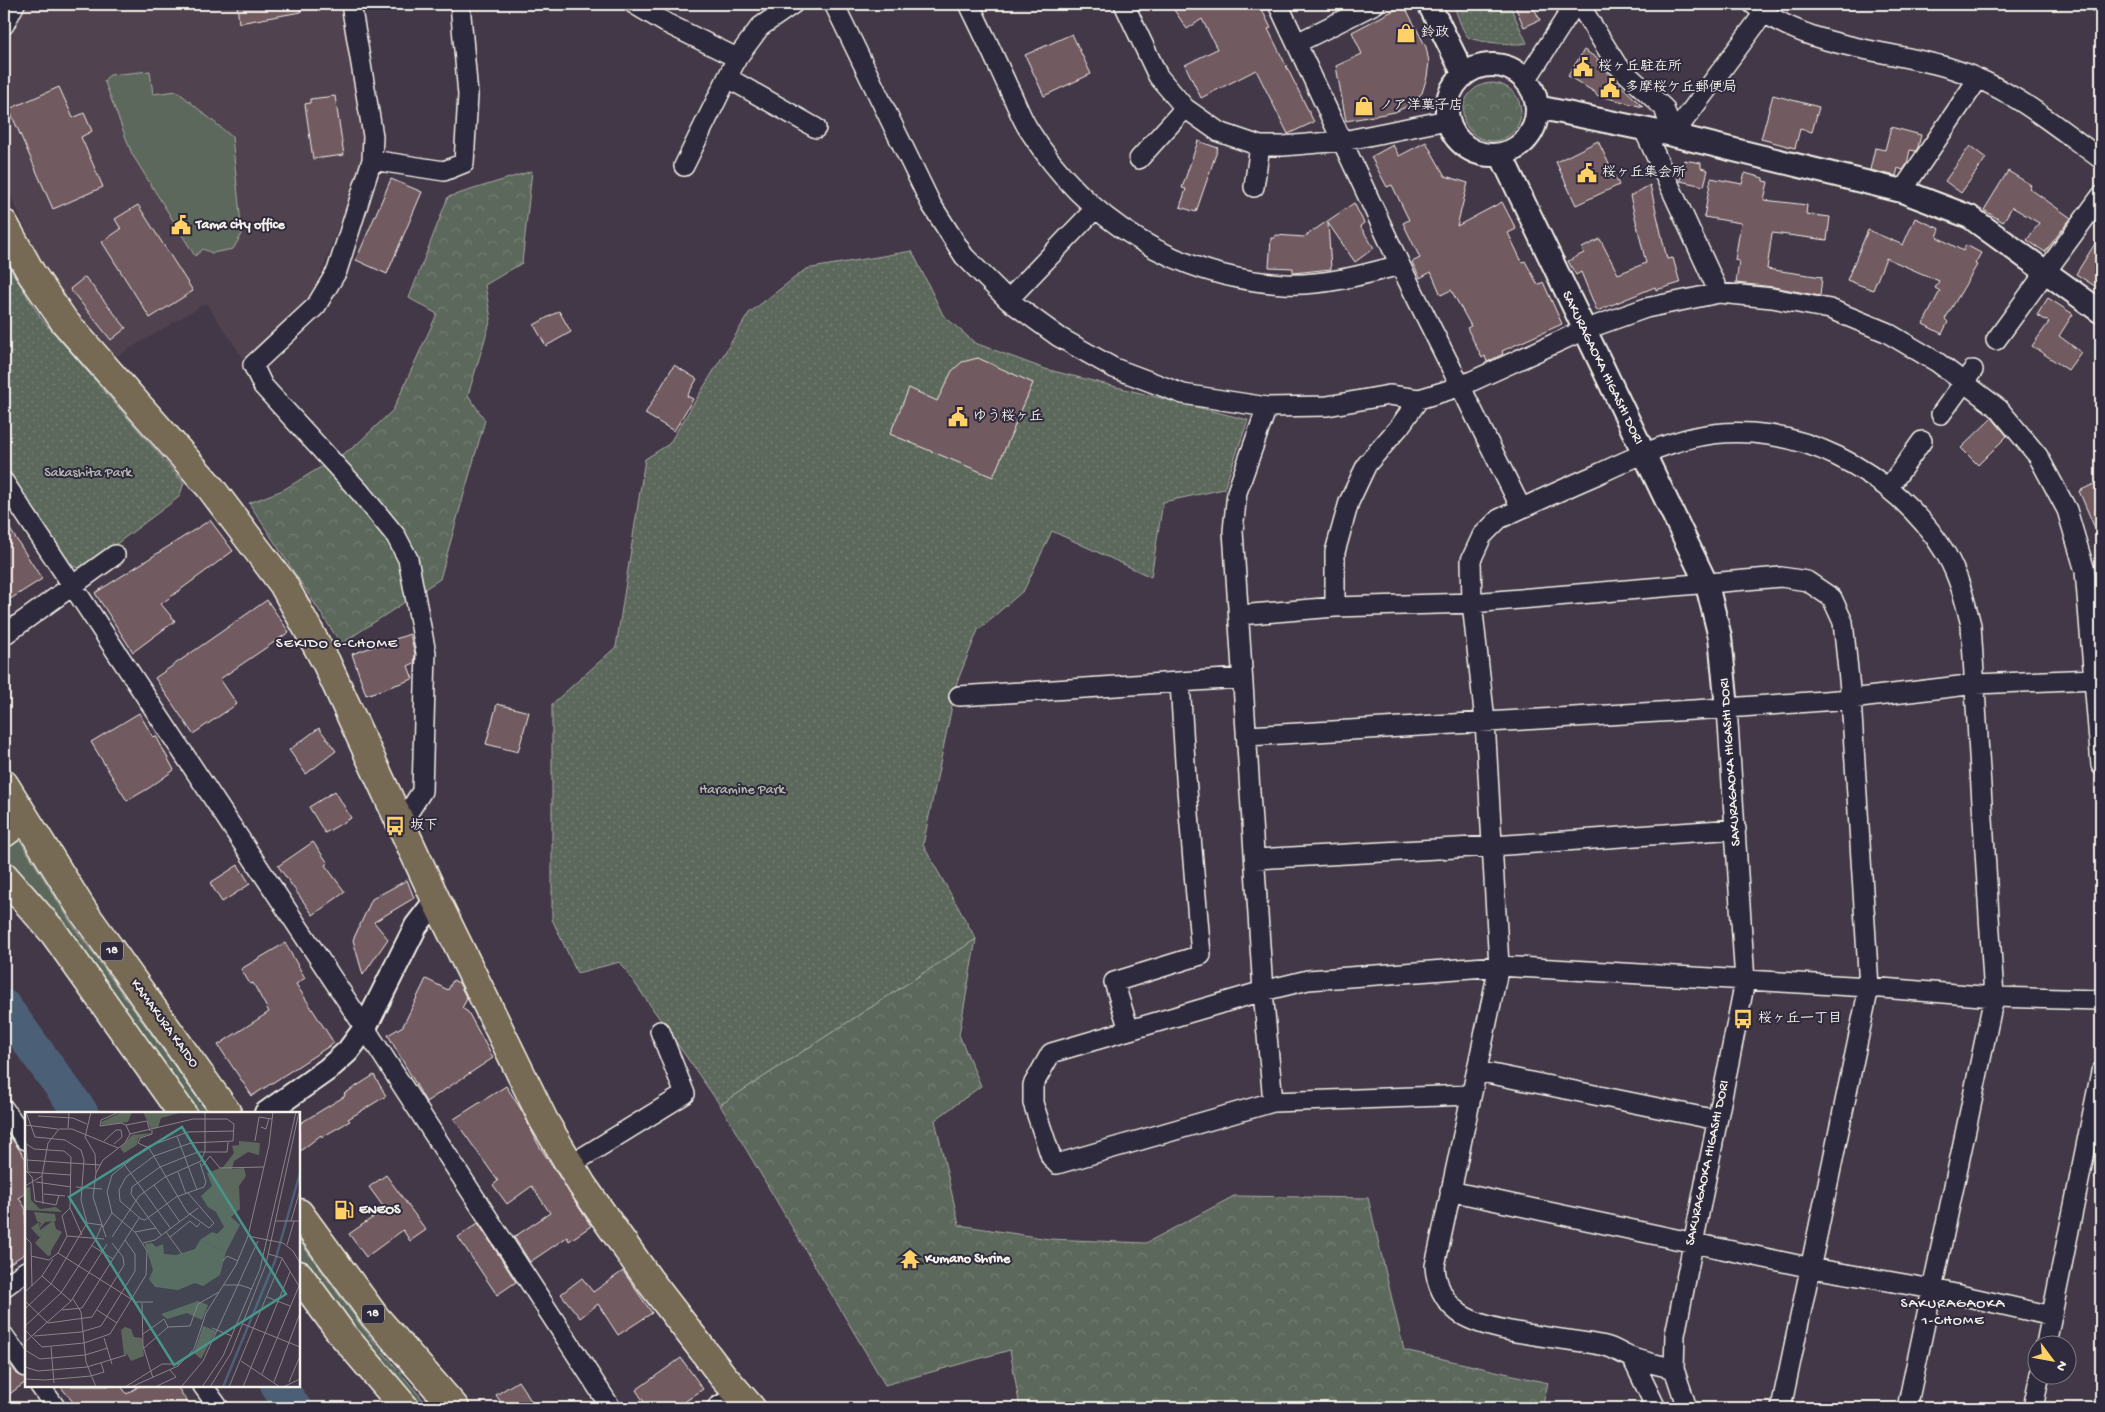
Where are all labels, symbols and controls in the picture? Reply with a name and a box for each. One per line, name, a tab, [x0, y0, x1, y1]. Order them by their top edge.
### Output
shop icon: 鈴政	[1395, 22, 1417, 44]
place label: 鈴政	[1421, 25, 1449, 42]
public building icon: 桜ヶ丘駐在所	[1572, 56, 1594, 78]
place label: 桜ヶ丘駐在所	[1598, 59, 1682, 76]
public building icon: 多摩桜ケ丘郵便局	[1599, 77, 1621, 99]
place label: 多摩桜ケ丘郵便局	[1625, 79, 1737, 97]
shop icon: ノア洋菓子店	[1353, 95, 1375, 117]
place label: ノア洋菓子店	[1379, 98, 1463, 115]
public building icon: 桜ヶ丘集会所	[1576, 162, 1598, 184]
place label: 桜ヶ丘集会所	[1602, 165, 1686, 182]
public building icon: Tama city office	[170, 214, 192, 236]
place label: Tama city office	[195, 217, 286, 234]
street label: SAKURAGAOKA HIGASHI DORI	[1557, 288, 1647, 448]
public building icon: ゆう桜ヶ丘	[947, 406, 969, 428]
place label: ゆう桜ヶ丘	[973, 409, 1043, 426]
park label: Sakashita Park	[44, 465, 133, 482]
district label: SEKIDO 6-CHOME	[276, 635, 398, 653]
street label: SAKURAGAOKA HIGASHI DORI	[1717, 677, 1745, 847]
park label: Haramine Park	[699, 782, 786, 799]
bus stop icon: 坂下	[384, 815, 406, 837]
place label: 坂下	[410, 817, 438, 835]
road number: 18	[101, 941, 123, 960]
street label: KAMAKURA KAIDO	[126, 976, 202, 1072]
bus stop icon: 桜ヶ丘一丁目	[1732, 1008, 1754, 1030]
place label: 桜ヶ丘一丁目	[1758, 1011, 1842, 1028]
street label: SAKURAGAOKA HIGASHI DORI	[1682, 1079, 1734, 1247]
inset map	[25, 1112, 300, 1387]
fuel station icon: ENEOS	[333, 1199, 355, 1221]
place label: ENEOS	[359, 1202, 401, 1219]
temple icon: Kumano Shrine	[899, 1248, 921, 1270]
place label: Kumano Shrine	[924, 1251, 1011, 1268]
district label: SAKURAGAOKA 1-CHOME	[1901, 1295, 2006, 1330]
road number: 18	[362, 1305, 384, 1324]
north arrow	[2028, 1334, 2078, 1384]
text: N	[2051, 1357, 2071, 1374]

